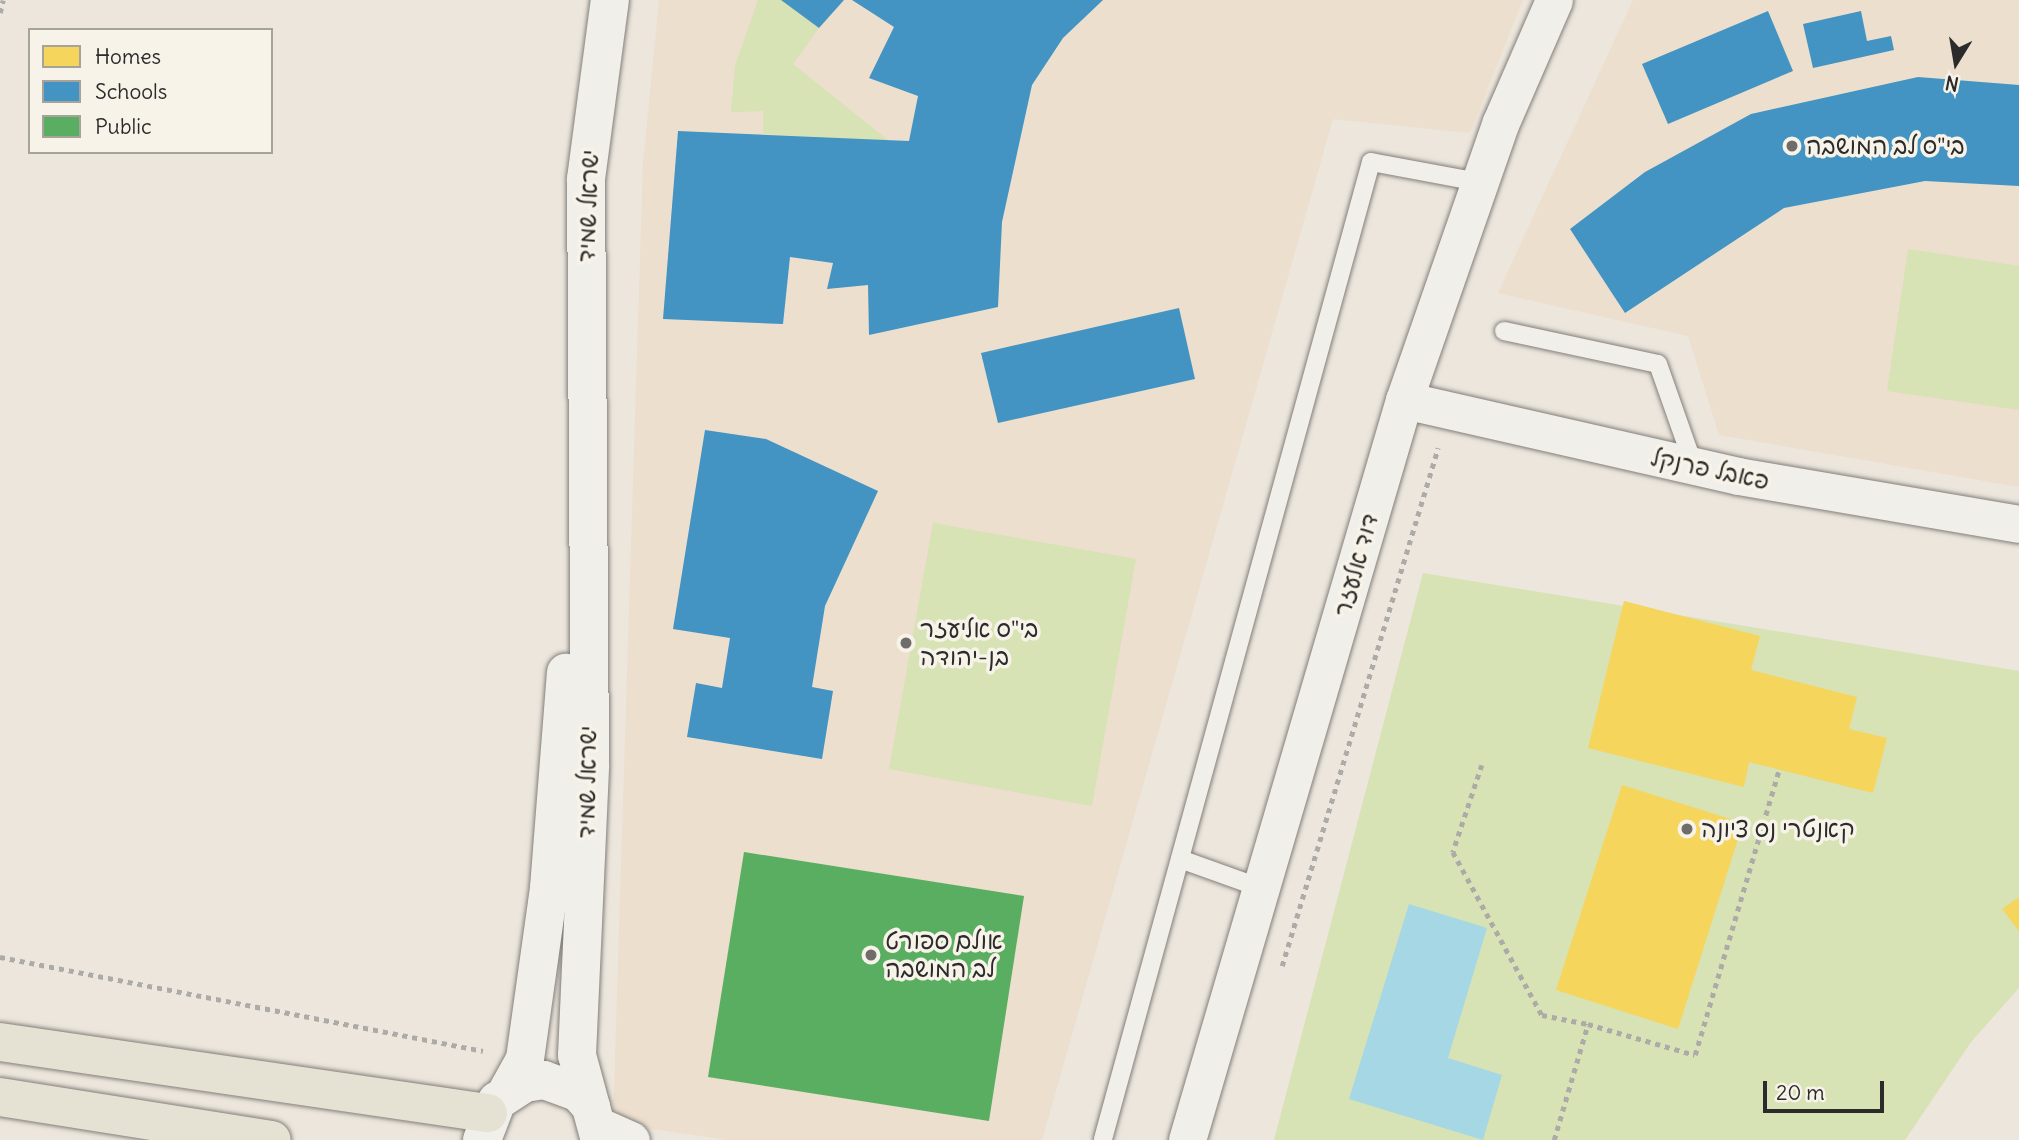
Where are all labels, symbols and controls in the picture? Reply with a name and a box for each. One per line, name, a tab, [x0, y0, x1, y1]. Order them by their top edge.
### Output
legend	[28, 28, 273, 154]
north arrow	[1921, 28, 1991, 98]
text: Homes	[95, 43, 161, 70]
text: N	[1943, 71, 1961, 97]
text: Schools	[95, 78, 167, 105]
text: Public	[95, 113, 152, 140]
place label: בי"ס לב המושבה	[1806, 132, 1965, 160]
marker: בי"ס לב המושבה	[1784, 138, 1800, 154]
street label: ישראל שמיד	[572, 149, 604, 263]
street label: פאבל פרנקל	[1648, 442, 1772, 496]
street label: דוד אלעזר	[1328, 510, 1384, 620]
place label: בי"ס אליעזר בן-יהודה	[920, 615, 1038, 671]
marker: בי"ס אליעזר בן-יהודה	[898, 635, 914, 651]
street label: ישראל שמיד	[572, 725, 602, 839]
place label: קאנטרי נס ציונה	[1701, 815, 1855, 843]
marker: קאנטרי נס ציונה	[1679, 821, 1695, 837]
place label: אולם ספורט לב המושבה	[885, 927, 1003, 983]
marker: אולם ספורט לב המושבה	[863, 947, 879, 963]
scale bar	[1767, 1066, 1888, 1110]
text: 20 m	[1776, 1079, 1825, 1106]

